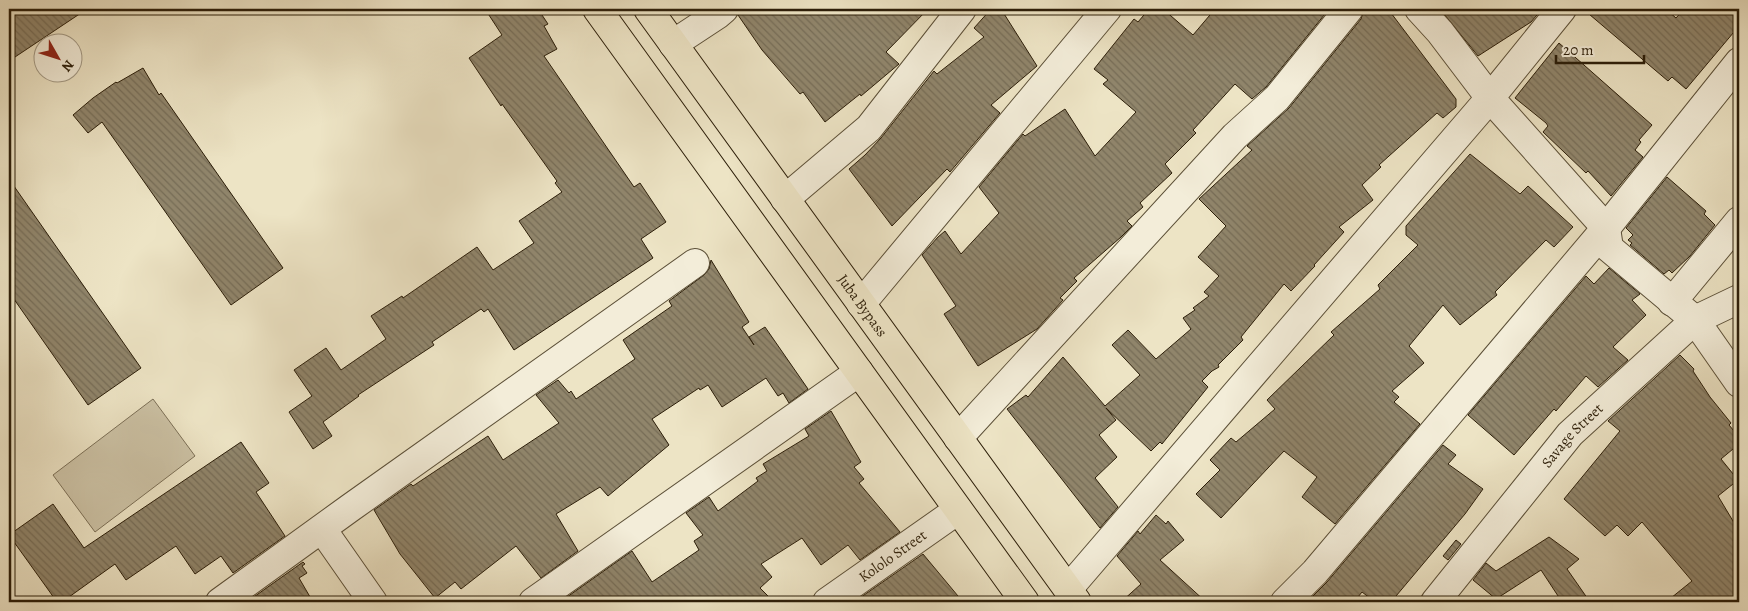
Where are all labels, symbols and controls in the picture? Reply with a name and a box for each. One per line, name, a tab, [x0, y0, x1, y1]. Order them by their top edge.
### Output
north arrow	[32, 32, 82, 82]
scale bar	[1556, 32, 1643, 64]
text: 20 m	[1563, 40, 1594, 60]
text: N	[57, 56, 78, 76]
street label: Juba Bypass	[833, 270, 892, 341]
street label: Savage Street	[1537, 399, 1607, 472]
street label: Kololo Street	[855, 525, 930, 587]

